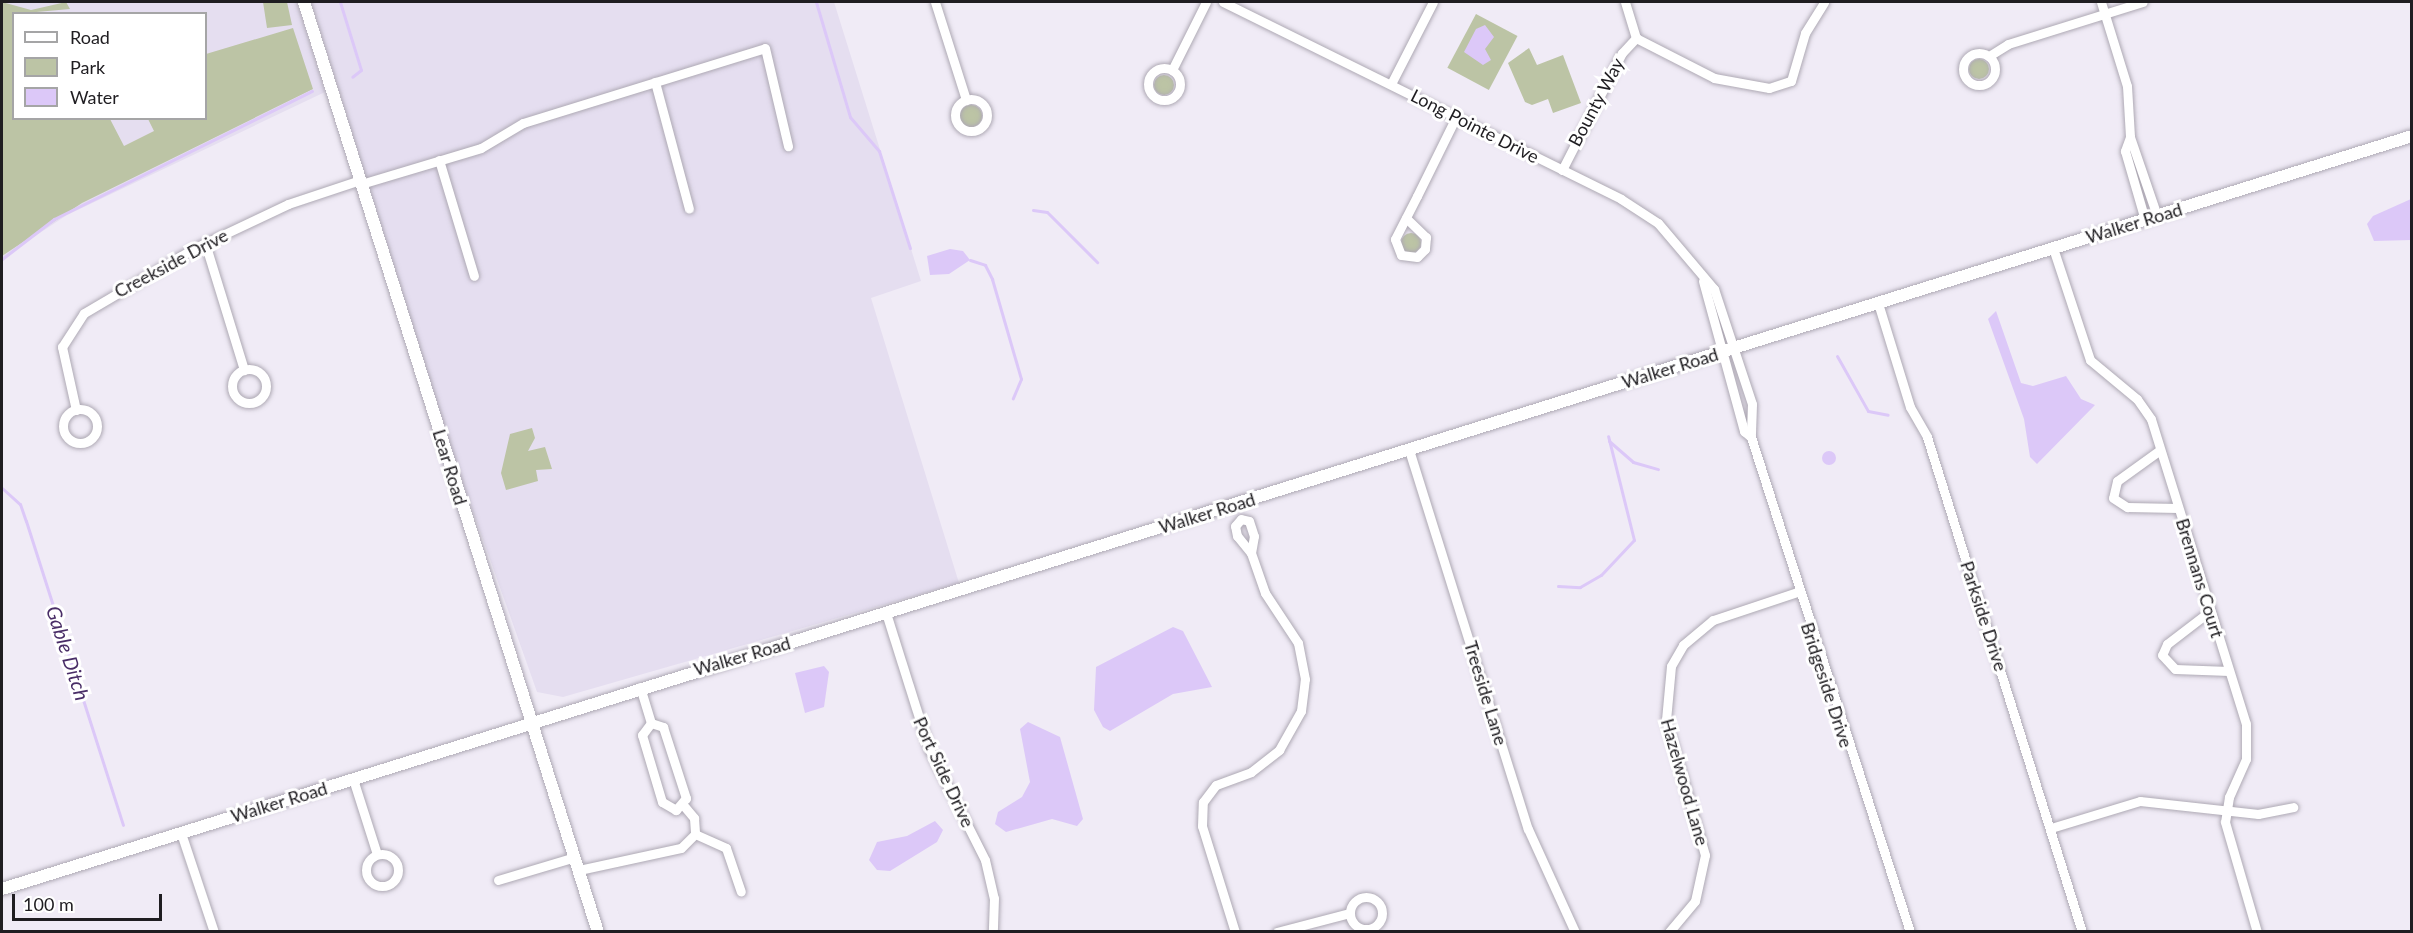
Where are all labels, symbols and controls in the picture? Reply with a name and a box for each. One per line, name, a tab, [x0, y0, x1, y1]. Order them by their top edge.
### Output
legend	[12, 12, 207, 120]
text: Road	[70, 26, 110, 48]
street label: Bounty Way	[1564, 54, 1628, 150]
text: Park	[70, 56, 105, 78]
street label: Long Pointe Drive	[1407, 84, 1543, 168]
text: Water	[70, 86, 119, 108]
street label: Walker Road	[2083, 198, 2185, 248]
street label: Creekside Drive	[111, 224, 231, 302]
street label: Walker Road	[1619, 343, 1721, 393]
street label: Lear Road	[428, 426, 472, 508]
street label: Walker Road	[1156, 488, 1258, 538]
street label: Brennans Court	[2172, 516, 2228, 640]
street label: Parkside Drive	[1956, 558, 2012, 674]
water label: Gable Ditch	[41, 603, 95, 703]
street label: Bridgeside Drive	[1797, 620, 1857, 750]
street label: Walker Road	[691, 632, 793, 680]
street label: Treeside Lane	[1460, 638, 1512, 748]
street label: Port Side Drive	[909, 713, 979, 831]
street label: Hazelwood Lane	[1657, 716, 1713, 848]
street label: Walker Road	[228, 777, 330, 827]
scale bar	[15, 882, 165, 920]
text: 100 m	[23, 893, 74, 915]

